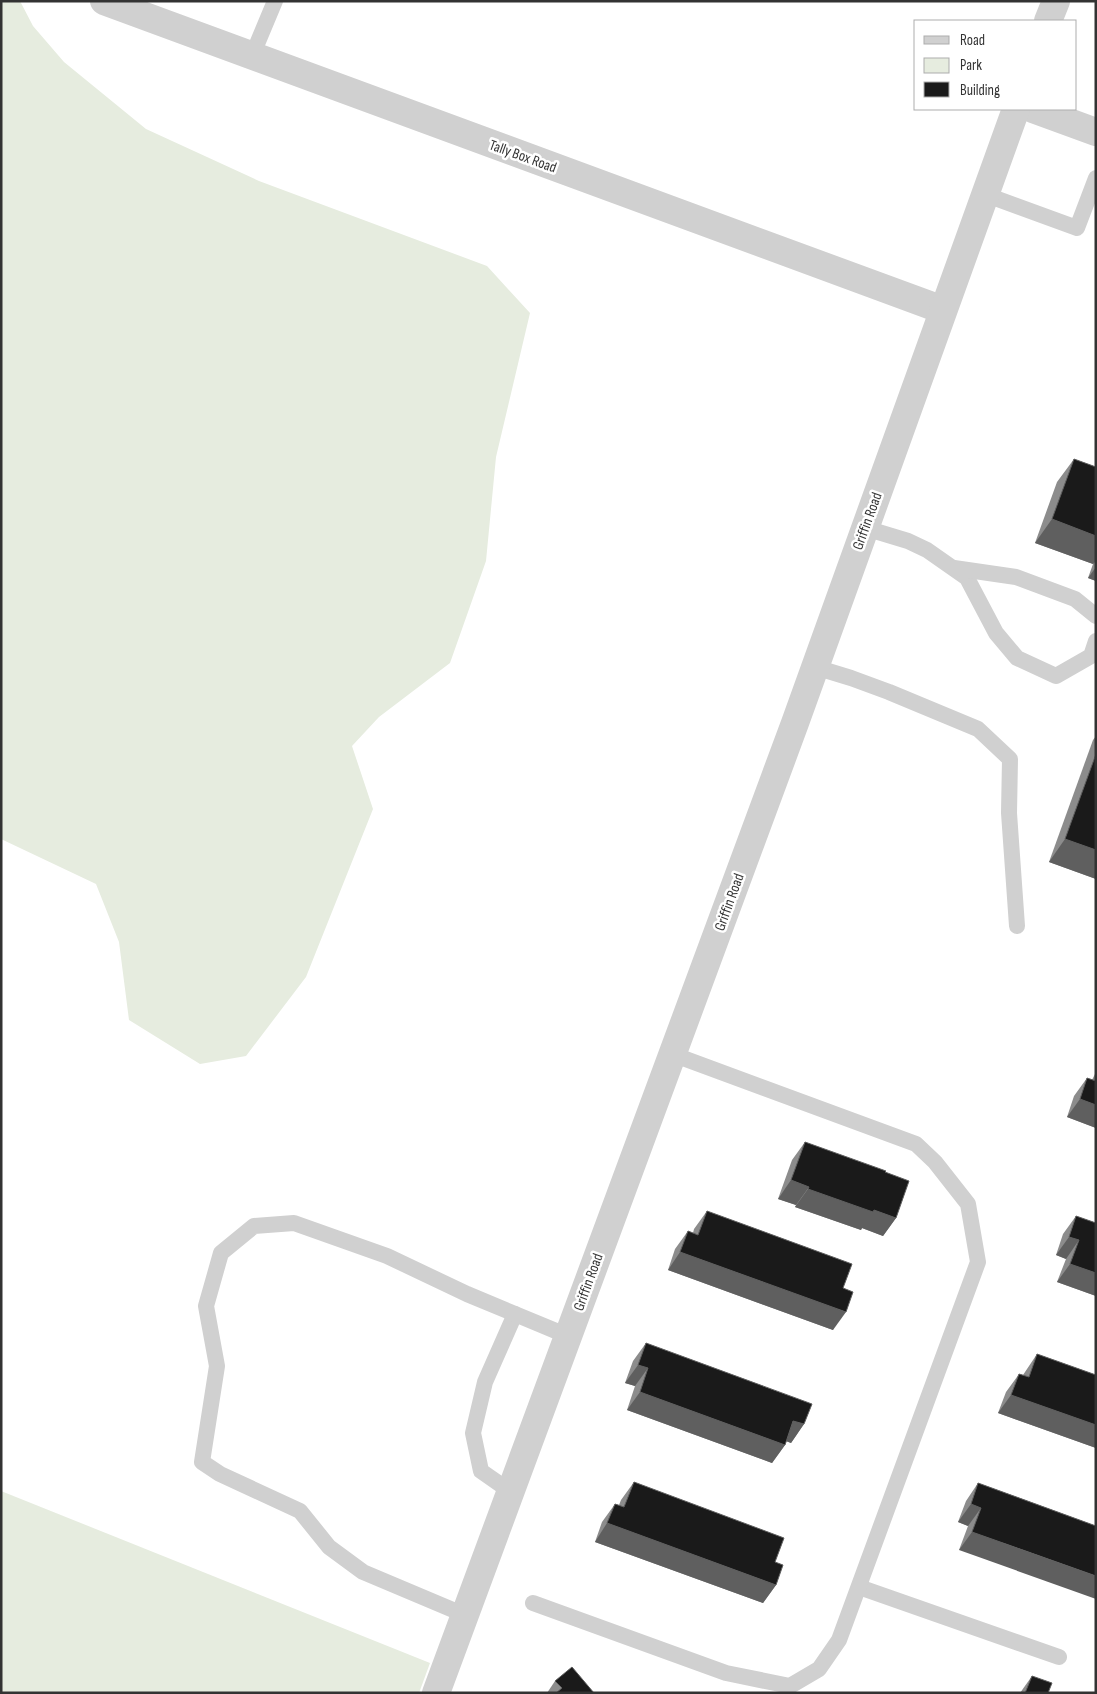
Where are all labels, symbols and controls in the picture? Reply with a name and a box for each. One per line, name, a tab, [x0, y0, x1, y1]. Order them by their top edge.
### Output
legend	[914, 20, 1077, 110]
text: Road	[960, 31, 985, 50]
text: Park	[960, 56, 982, 75]
text: Building	[960, 81, 1000, 100]
street label: Tally Box Road	[486, 135, 559, 177]
street label: Griffin Road	[848, 490, 887, 553]
street label: Griffin Road	[710, 871, 749, 934]
street label: Griffin Road	[569, 1251, 608, 1314]

